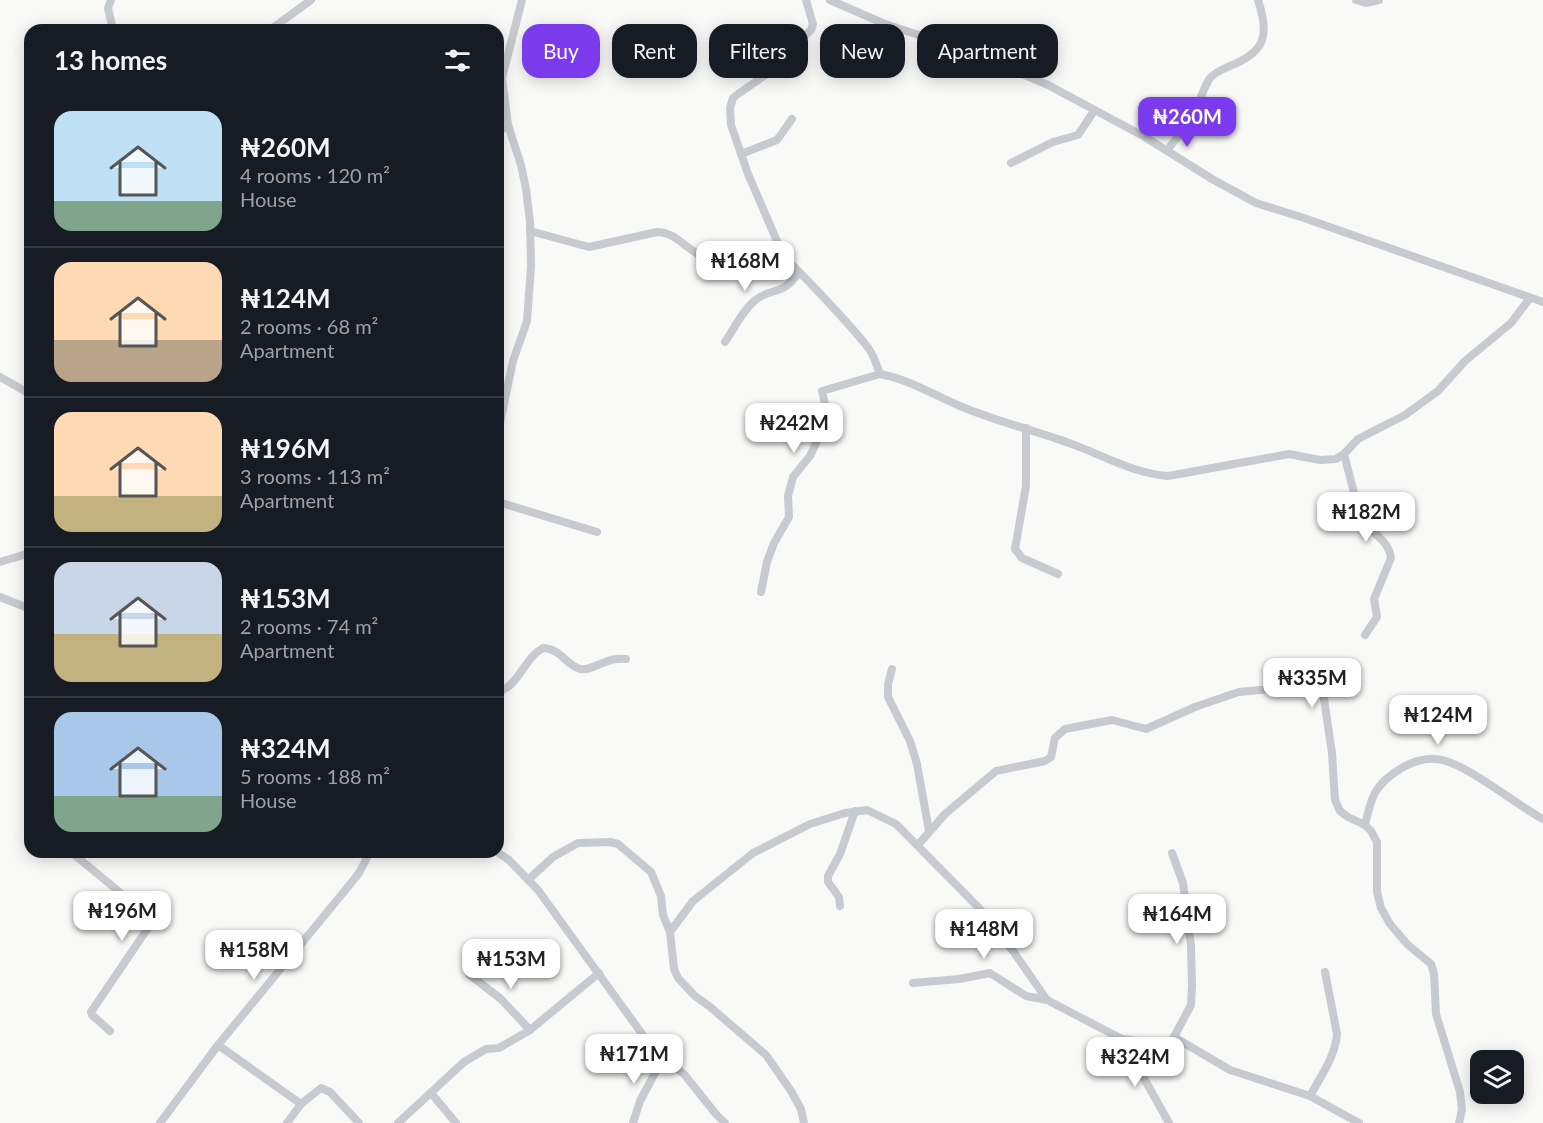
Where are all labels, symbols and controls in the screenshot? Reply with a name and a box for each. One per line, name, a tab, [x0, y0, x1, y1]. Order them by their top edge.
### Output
chip: Buy	[522, 24, 600, 78]
chip: Rent	[612, 24, 697, 78]
chip: Filters	[709, 24, 808, 78]
chip: New	[820, 24, 905, 78]
chip: Apartment	[917, 24, 1058, 78]
text: 13 homes	[54, 44, 167, 76]
icon: filters	[441, 44, 474, 77]
pin: ₦260M	[1145, 97, 1229, 148]
text: ₦260M	[1152, 104, 1222, 128]
text: ₦260M	[240, 131, 331, 163]
icon: home	[102, 135, 174, 207]
text: 4 rooms · 120 m²	[240, 163, 390, 187]
text: House	[240, 187, 297, 211]
pin: ₦168M	[703, 241, 787, 292]
text: ₦168M	[710, 248, 780, 272]
text: ₦124M	[240, 282, 331, 314]
icon: home	[102, 286, 174, 358]
text: 2 rooms · 68 m²	[240, 314, 378, 338]
text: Apartment	[240, 338, 334, 362]
pin: ₦242M	[752, 403, 836, 454]
text: ₦242M	[759, 410, 829, 434]
text: ₦196M	[240, 432, 331, 464]
icon: home	[102, 436, 174, 508]
text: 3 rooms · 113 m²	[240, 464, 390, 488]
text: Apartment	[240, 488, 334, 512]
pin: ₦182M	[1324, 492, 1408, 543]
text: ₦182M	[1331, 499, 1401, 523]
text: ₦153M	[240, 582, 331, 614]
icon: home	[102, 586, 174, 658]
text: 2 rooms · 74 m²	[240, 614, 378, 638]
text: Apartment	[240, 638, 334, 662]
pin: ₦335M	[1270, 658, 1354, 709]
text: ₦335M	[1277, 665, 1347, 689]
pin: ₦124M	[1396, 695, 1480, 746]
text: ₦124M	[1403, 702, 1473, 726]
text: ₦324M	[240, 732, 331, 764]
icon: home	[102, 736, 174, 808]
text: 5 rooms · 188 m²	[240, 764, 390, 788]
text: House	[240, 788, 297, 812]
pin: ₦196M	[80, 891, 164, 942]
pin: ₦164M	[1135, 894, 1219, 945]
text: ₦196M	[87, 898, 157, 922]
text: ₦164M	[1142, 901, 1212, 925]
pin: ₦148M	[942, 909, 1026, 960]
text: ₦148M	[949, 916, 1019, 940]
pin: ₦158M	[212, 930, 296, 981]
text: ₦158M	[219, 937, 289, 961]
pin: ₦153M	[469, 939, 553, 990]
text: ₦153M	[476, 946, 546, 970]
pin: ₦171M	[592, 1034, 676, 1085]
pin: ₦324M	[1093, 1037, 1177, 1088]
text: ₦171M	[599, 1041, 669, 1065]
text: ₦324M	[1100, 1044, 1170, 1068]
map controls	[1470, 1050, 1524, 1104]
button: layers	[1470, 1050, 1524, 1104]

